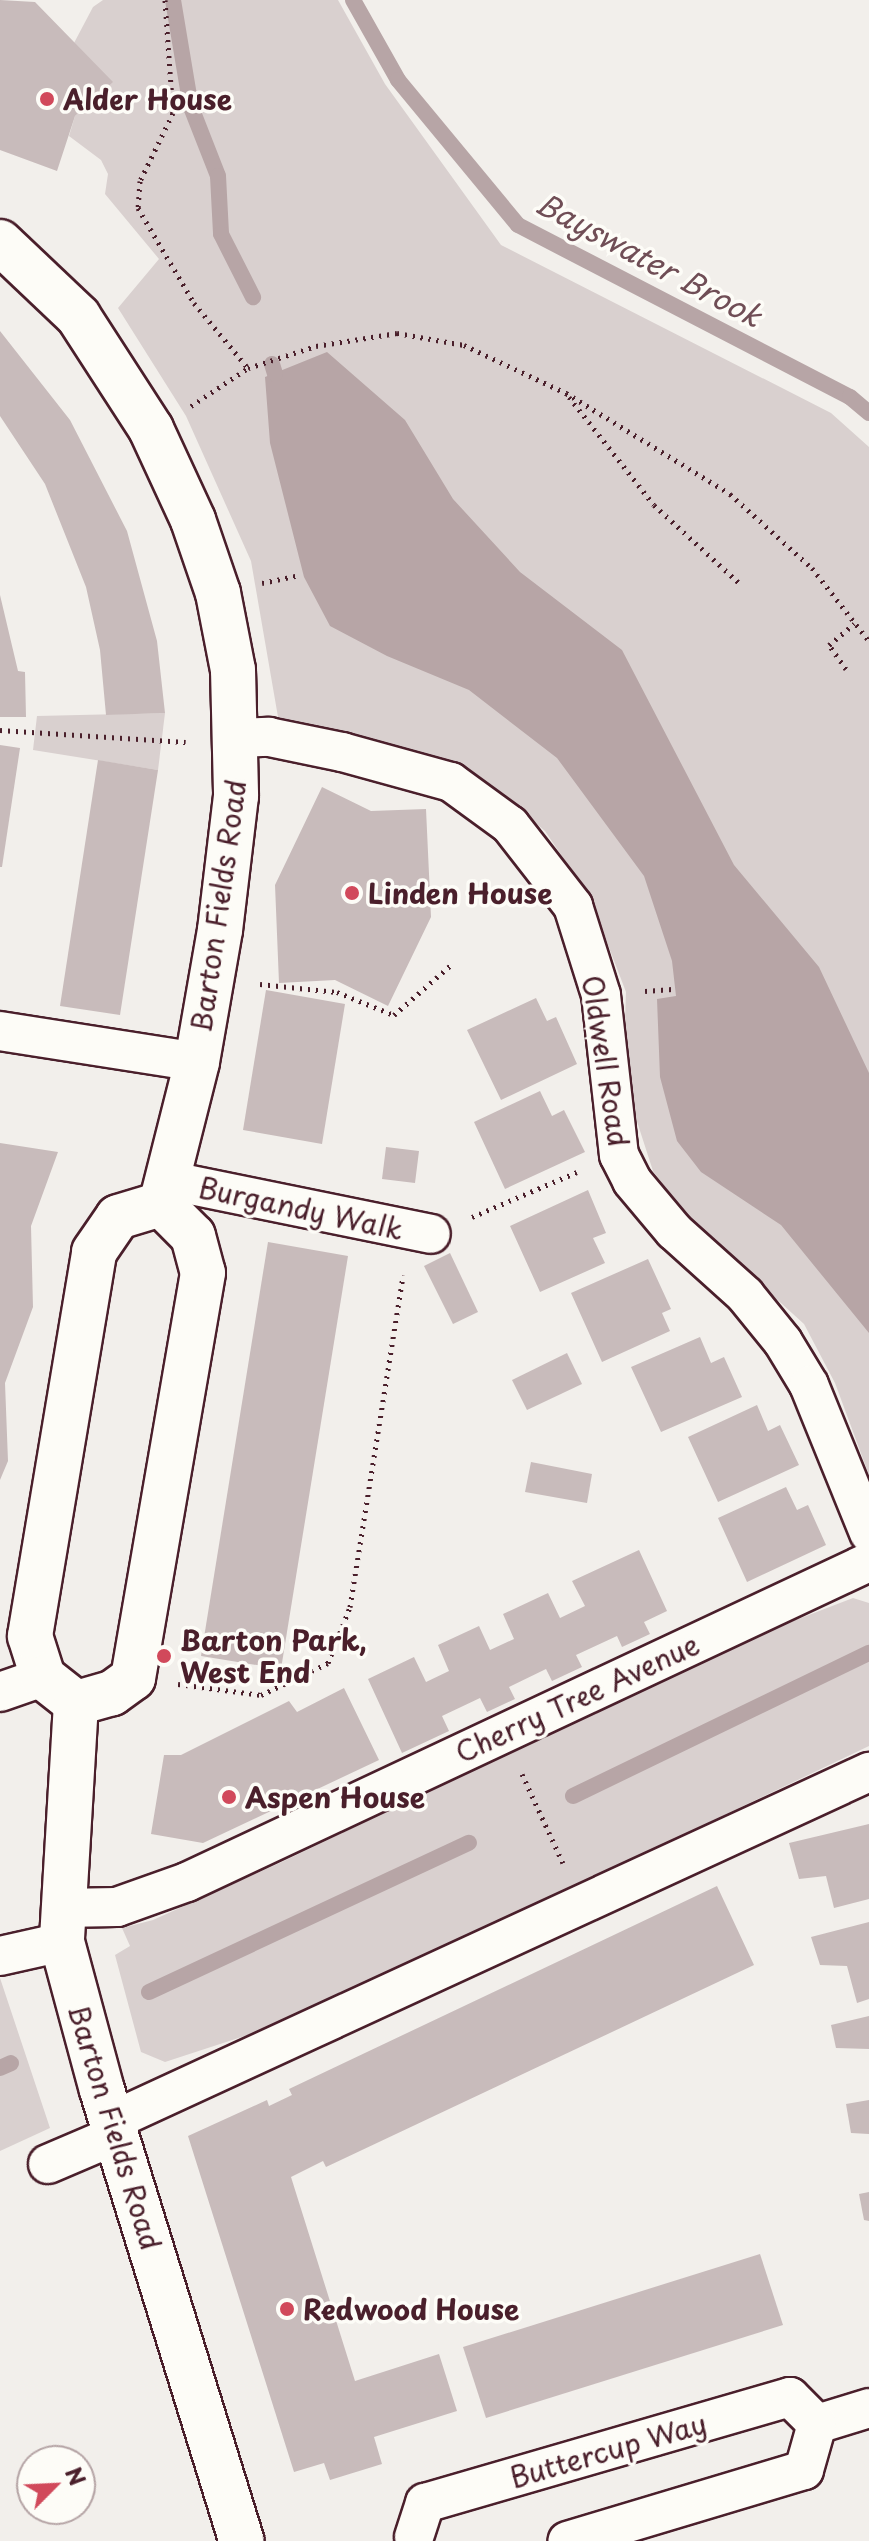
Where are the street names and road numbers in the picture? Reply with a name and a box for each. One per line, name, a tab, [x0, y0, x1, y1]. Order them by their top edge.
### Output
street label: Barton Fields Road	[183, 776, 253, 1036]
street label: Oldwell Road	[576, 972, 636, 1150]
street label: Burgandy Walk	[195, 1170, 407, 1246]
street label: Cherry Tree Avenue	[449, 1626, 705, 1770]
street label: Barton Fields Road	[61, 1999, 169, 2255]
street label: Buttercup Way	[506, 2406, 710, 2494]

